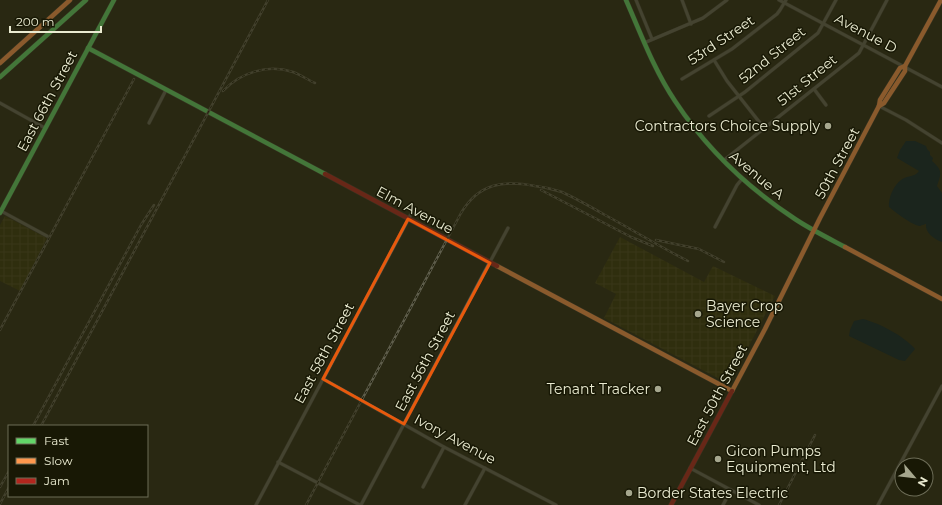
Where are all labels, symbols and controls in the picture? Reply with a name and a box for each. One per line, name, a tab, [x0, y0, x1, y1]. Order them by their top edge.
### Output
scale bar	[10, 8, 101, 34]
street label: Avenue D	[832, 9, 900, 57]
street label: 53rd Street	[684, 11, 758, 69]
text: 200 m	[16, 14, 55, 29]
street label: 52nd Street	[735, 22, 809, 87]
street label: East 66th Street	[13, 47, 81, 155]
street label: 51st Street	[774, 50, 841, 109]
place label: Contractors Choice Supply	[635, 117, 820, 135]
marker: Contractors Choice Supply	[823, 121, 833, 131]
street label: 50th Street	[811, 124, 864, 202]
street label: Avenue A	[726, 147, 789, 204]
street label: Elm Avenue	[373, 182, 457, 238]
place label: Bayer Crop Science	[706, 297, 783, 331]
street label: East 58th Street	[290, 299, 358, 407]
street label: East 56th Street	[391, 307, 459, 414]
marker: Bayer Crop Science	[693, 309, 703, 319]
street label: East 50th Street	[683, 341, 751, 449]
place label: Tenant Tracker	[547, 380, 650, 398]
marker: Tenant Tracker	[653, 384, 663, 394]
street label: Ivory Avenue	[411, 410, 499, 468]
legend	[8, 425, 148, 497]
text: Fast	[44, 433, 69, 448]
place label: Gicon Pumps Equipment, Ltd	[726, 442, 836, 476]
text: Slow	[44, 453, 73, 468]
marker: Gicon Pumps Equipment, Ltd	[713, 454, 723, 464]
north arrow	[894, 457, 934, 497]
text: Jam	[43, 473, 70, 488]
text: N	[915, 474, 931, 489]
place label: Border States Electric	[637, 484, 788, 502]
marker: Border States Electric	[624, 488, 634, 498]

